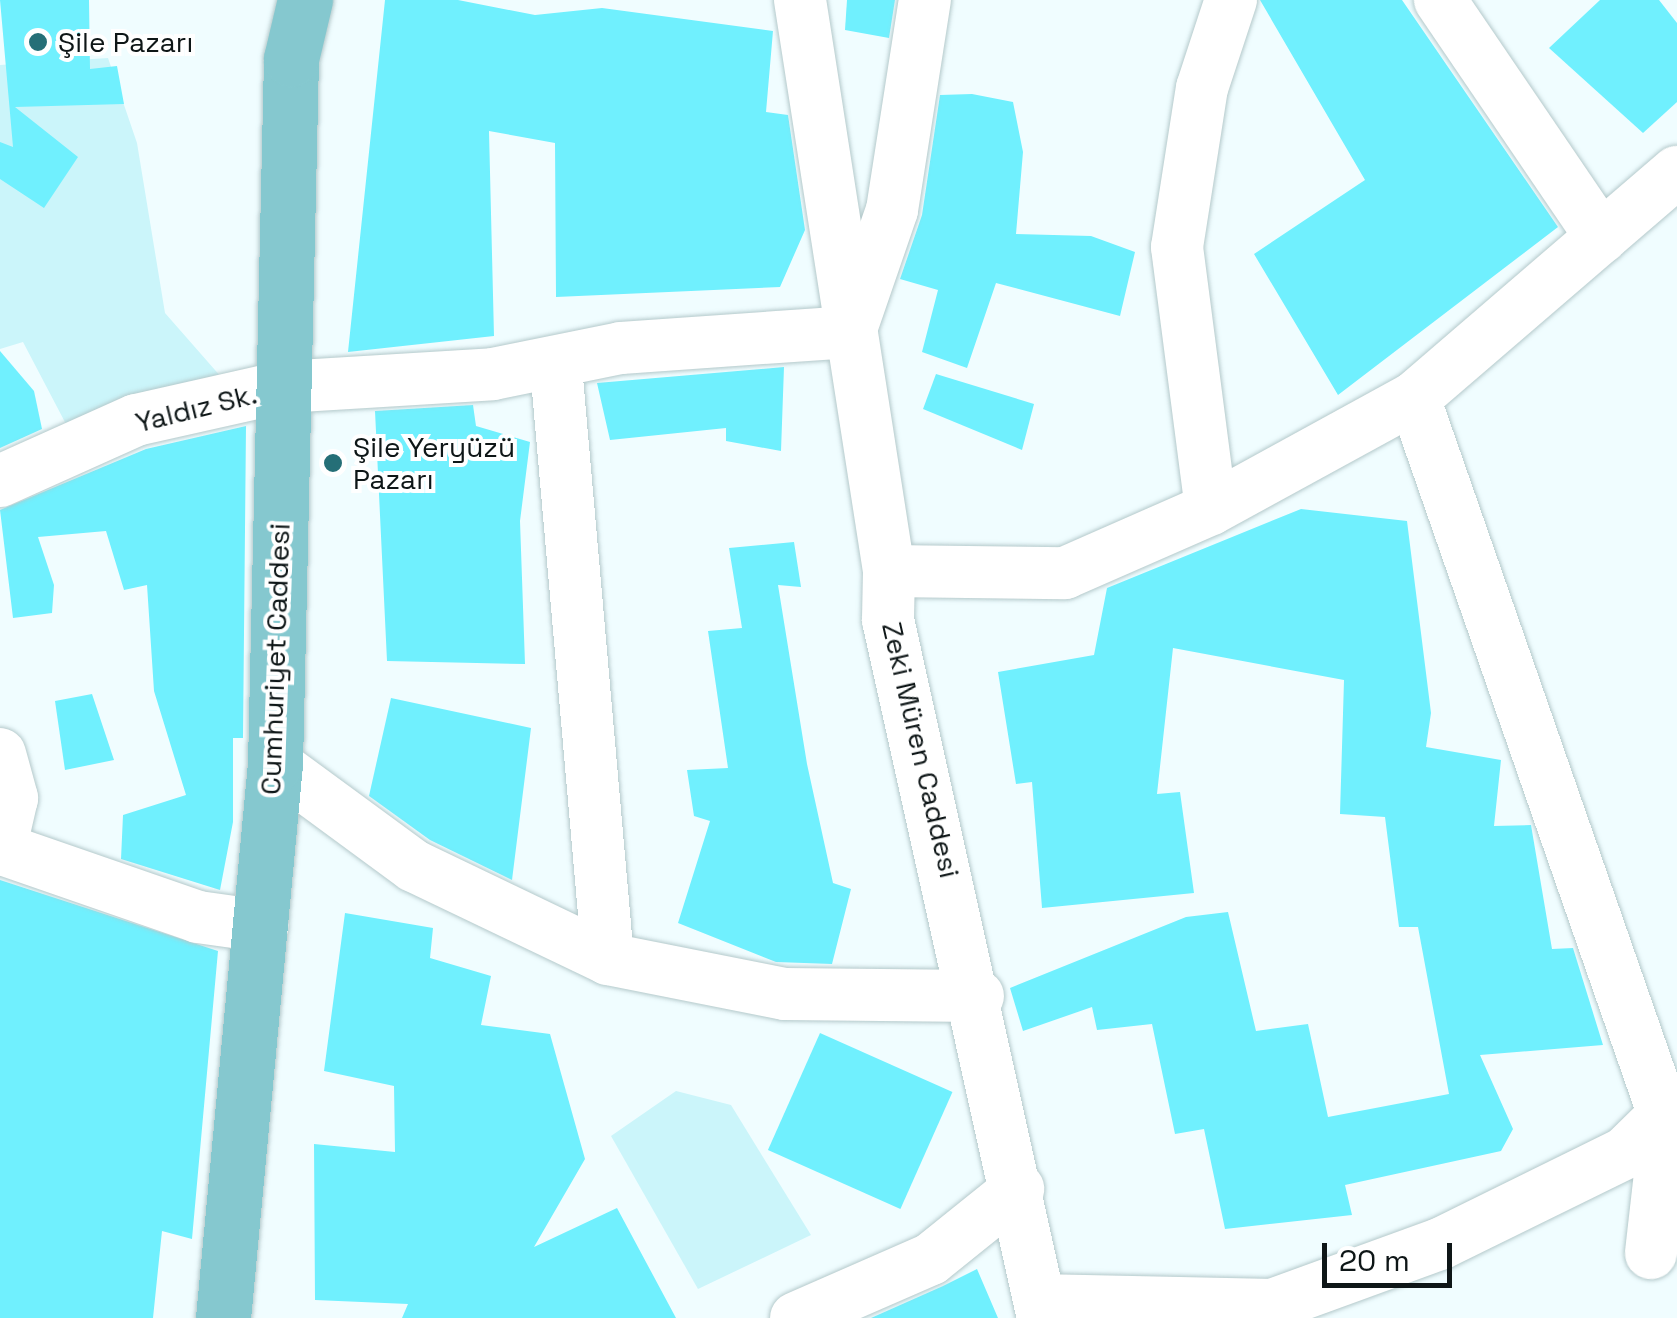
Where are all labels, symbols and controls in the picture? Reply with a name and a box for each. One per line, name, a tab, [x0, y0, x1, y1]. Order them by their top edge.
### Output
place label: Şile Pazarı	[58, 25, 193, 59]
marker: Şile Pazarı	[27, 31, 49, 53]
street label: Yaldız Sk.	[132, 377, 260, 439]
place label: Şile Yeryüzü Pazarı	[353, 430, 515, 496]
marker: Şile Yeryüzü Pazarı	[322, 452, 344, 474]
street label: Cumhuriyet Caddesi	[253, 523, 297, 795]
street label: Zeki Müren Caddesi	[875, 619, 967, 881]
scale bar	[1327, 1223, 1457, 1285]
text: 20 m	[1339, 1241, 1410, 1280]

